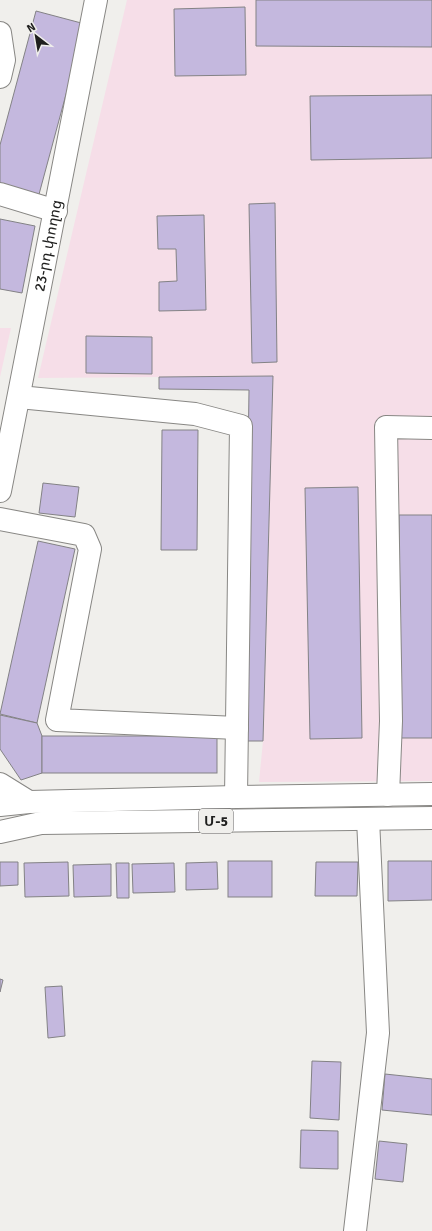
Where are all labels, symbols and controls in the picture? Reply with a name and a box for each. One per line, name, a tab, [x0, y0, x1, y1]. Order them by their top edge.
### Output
north arrow	[16, 16, 56, 56]
text: N	[24, 20, 38, 35]
street label: 23-րդ փողոց	[30, 198, 66, 293]
road number: Մ-5	[199, 809, 233, 833]

